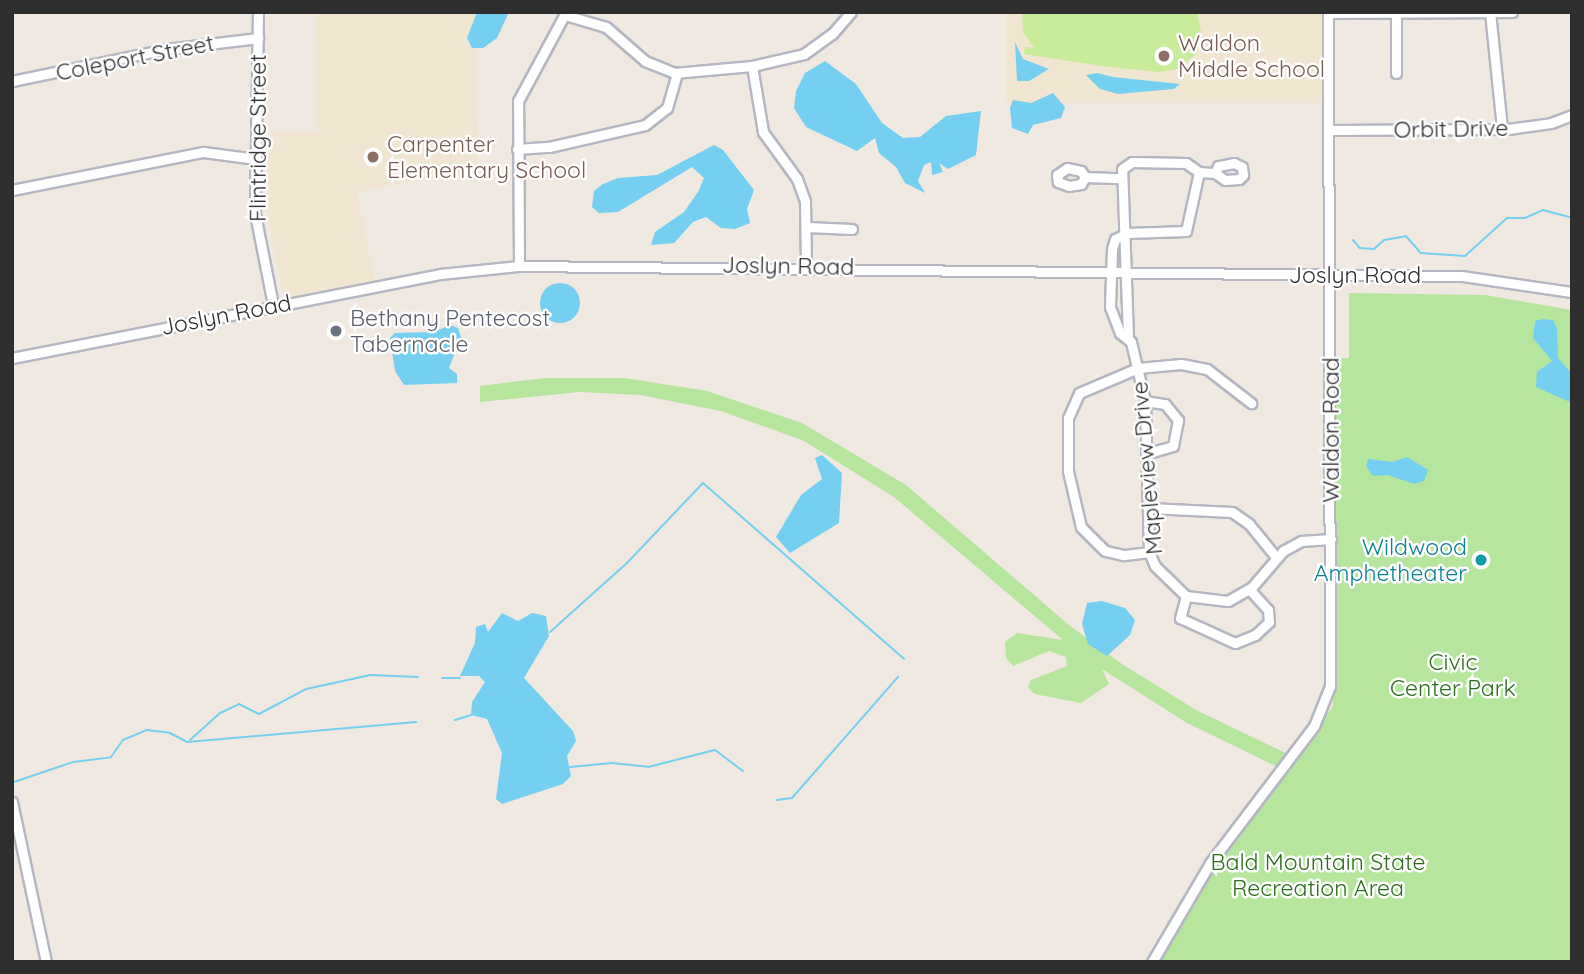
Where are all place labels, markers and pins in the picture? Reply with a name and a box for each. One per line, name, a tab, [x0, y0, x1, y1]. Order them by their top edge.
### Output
place label: Waldon Middle School	[1178, 29, 1325, 83]
marker: Waldon Middle School	[1156, 48, 1172, 64]
place label: Carpenter Elementary School	[387, 130, 586, 184]
marker: Carpenter Elementary School	[365, 149, 381, 165]
place label: Bethany Pentecost Tabernacle	[350, 304, 550, 358]
marker: Bethany Pentecost Tabernacle	[328, 323, 344, 339]
place label: Wildwood Amphetheater	[1314, 533, 1467, 587]
marker: Wildwood Amphetheater	[1473, 552, 1489, 568]

